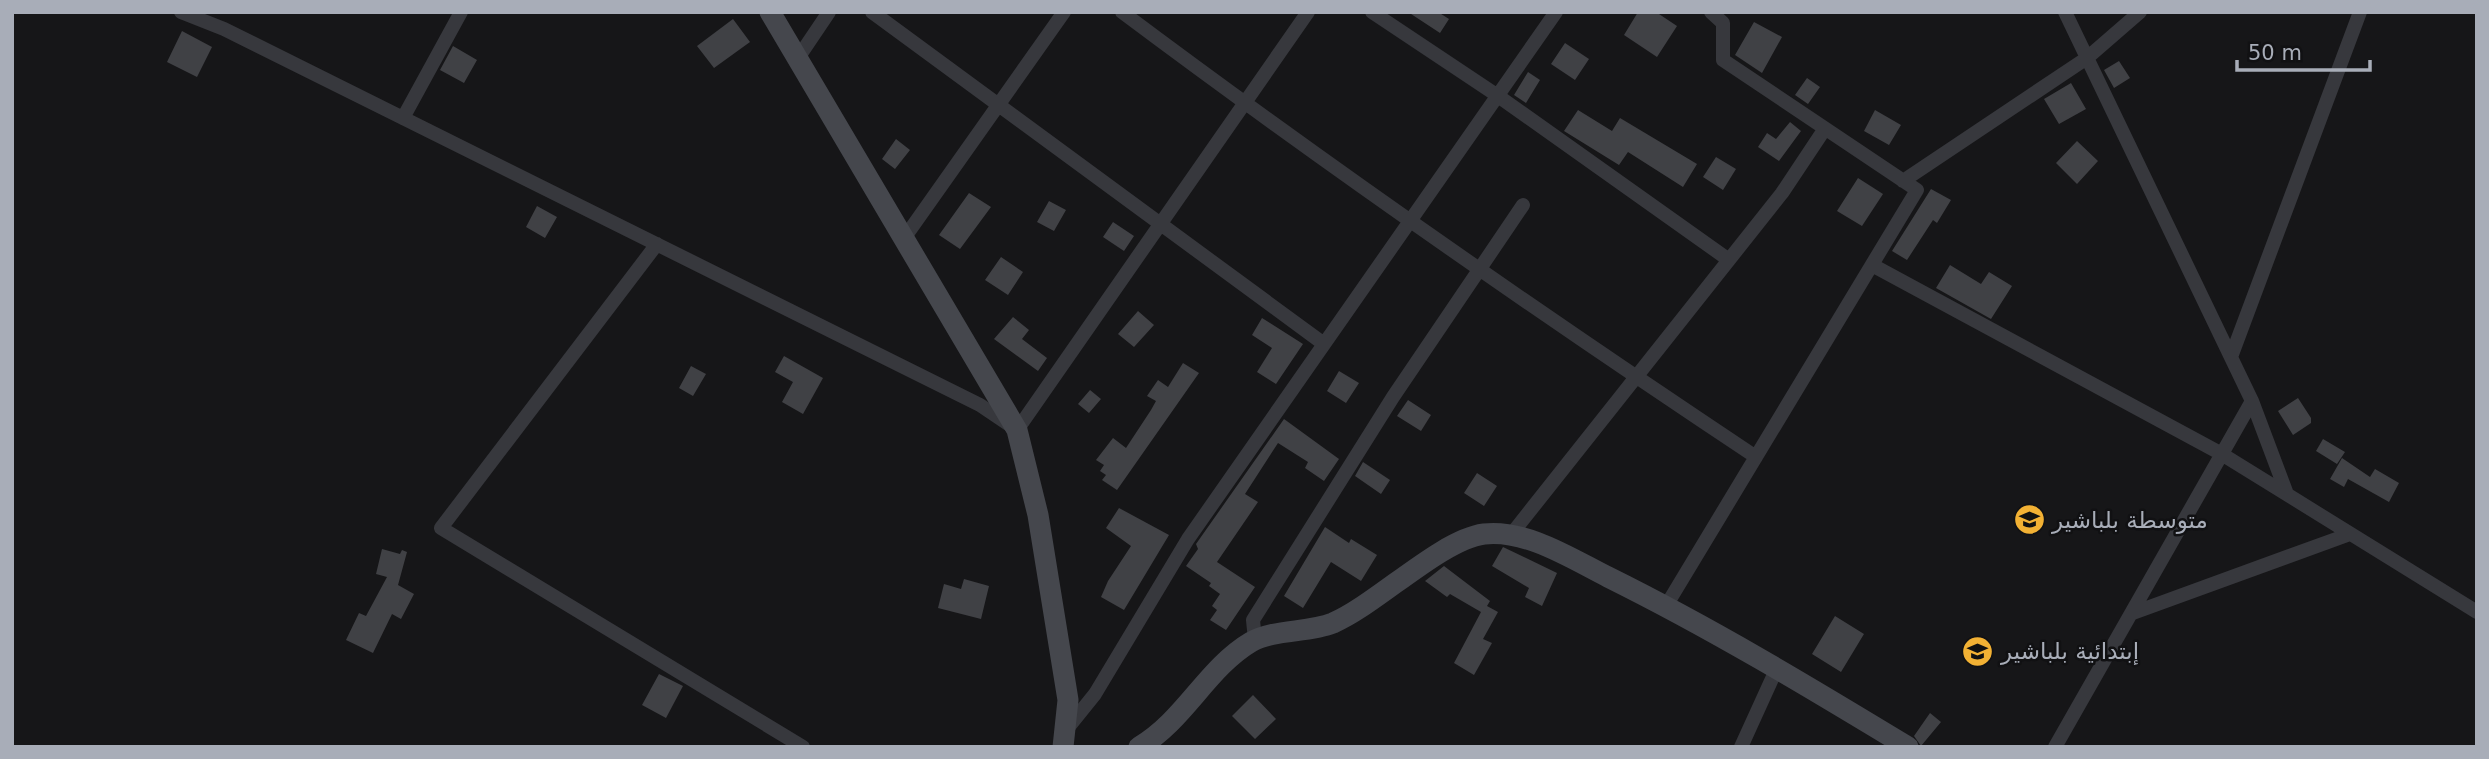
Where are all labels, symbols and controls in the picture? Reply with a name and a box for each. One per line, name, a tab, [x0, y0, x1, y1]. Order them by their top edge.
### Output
scale bar	[2237, 28, 2370, 72]
text: 50 m	[2248, 41, 2302, 65]
school or university icon: متوسطة بلباشير	[2012, 503, 2046, 537]
place label: متوسطة بلباشير	[2051, 507, 2208, 534]
school or university icon: إبتدائية بلباشير	[1961, 634, 1995, 668]
place label: إبتدائية بلباشير	[2000, 638, 2139, 665]

